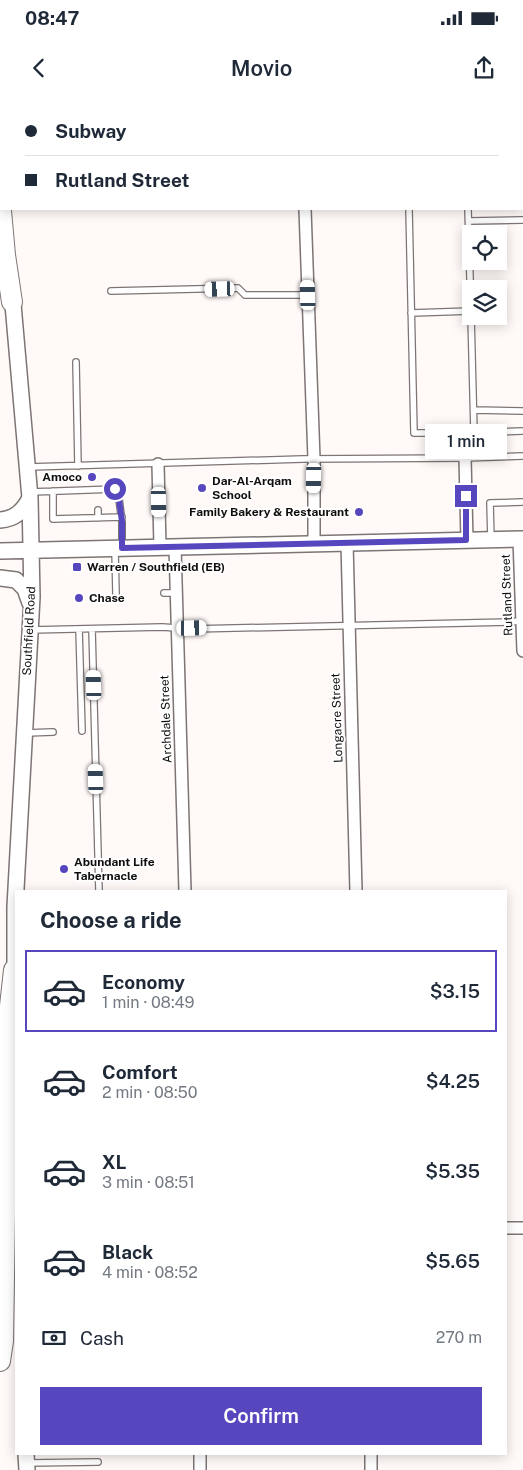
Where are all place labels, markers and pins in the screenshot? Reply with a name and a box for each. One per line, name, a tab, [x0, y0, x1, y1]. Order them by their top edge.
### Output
place label: Amoco	[42, 470, 82, 484]
marker: Amoco	[86, 471, 98, 483]
place label: Dar-Al-Arqam School	[212, 474, 292, 502]
marker: Dar-Al-Arqam School	[196, 482, 208, 494]
place label: Family Bakery & Restaurant	[189, 505, 349, 519]
marker: Family Bakery & Restaurant	[353, 506, 365, 518]
place label: Warren / Southfield (EB)	[87, 560, 225, 574]
marker: Warren / Southfield (EB)	[71, 561, 83, 573]
place label: Chase	[89, 591, 125, 605]
marker: Chase	[73, 592, 85, 604]
place label: Abundant Life Tabernacle	[74, 855, 155, 883]
marker: Abundant Life Tabernacle	[58, 863, 70, 875]

